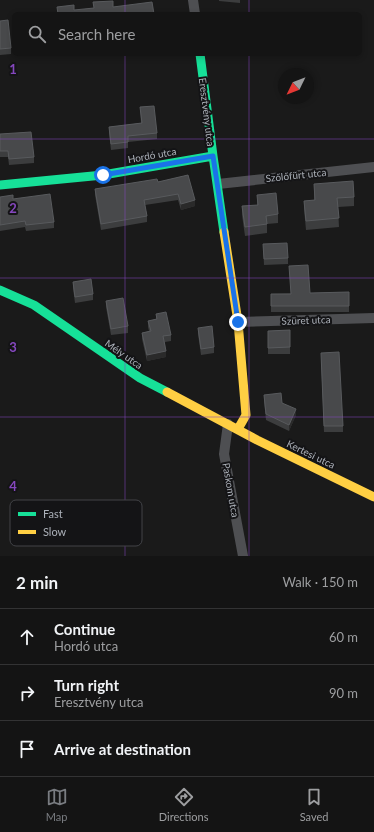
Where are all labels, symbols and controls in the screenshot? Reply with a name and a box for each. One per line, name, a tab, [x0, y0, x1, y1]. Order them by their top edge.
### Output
search box	[12, 12, 362, 56]
icon: search	[26, 23, 48, 45]
text: Search here	[58, 25, 135, 43]
text: 1	[9, 61, 17, 77]
north arrow	[278, 68, 314, 104]
street label: Eresztvény utca	[197, 77, 217, 147]
street label: Hordó utca	[127, 145, 177, 165]
route start	[94, 166, 112, 184]
street label: Szőlőfürt utca	[265, 166, 327, 184]
text: 2	[9, 200, 17, 216]
route end	[229, 313, 247, 331]
street label: Szüret utca	[281, 313, 331, 327]
street label: Mély utca	[103, 337, 145, 371]
text: 3	[9, 339, 17, 355]
street label: Kertesi utca	[285, 437, 337, 471]
street label: Paskom utca	[220, 462, 242, 518]
text: 4	[9, 478, 17, 494]
legend	[10, 500, 142, 546]
text: Fast	[43, 507, 63, 520]
text: Slow	[43, 525, 67, 538]
text: 2 min	[16, 572, 58, 593]
text: Walk · 150 m	[282, 574, 358, 590]
text: Continue	[54, 620, 115, 638]
icon: ahead	[16, 626, 38, 648]
text: 60 m	[329, 629, 358, 645]
text: Hordó utca	[54, 638, 118, 654]
text: Turn right	[54, 676, 119, 694]
icon: right	[16, 682, 38, 704]
text: 90 m	[329, 685, 358, 701]
text: Eresztvény utca	[54, 694, 144, 710]
icon: arrive	[16, 738, 38, 760]
text: Arrive at destination	[54, 740, 191, 758]
tab: Map	[46, 786, 68, 823]
tab: Directions	[159, 786, 208, 823]
tab: Saved	[300, 786, 328, 823]

